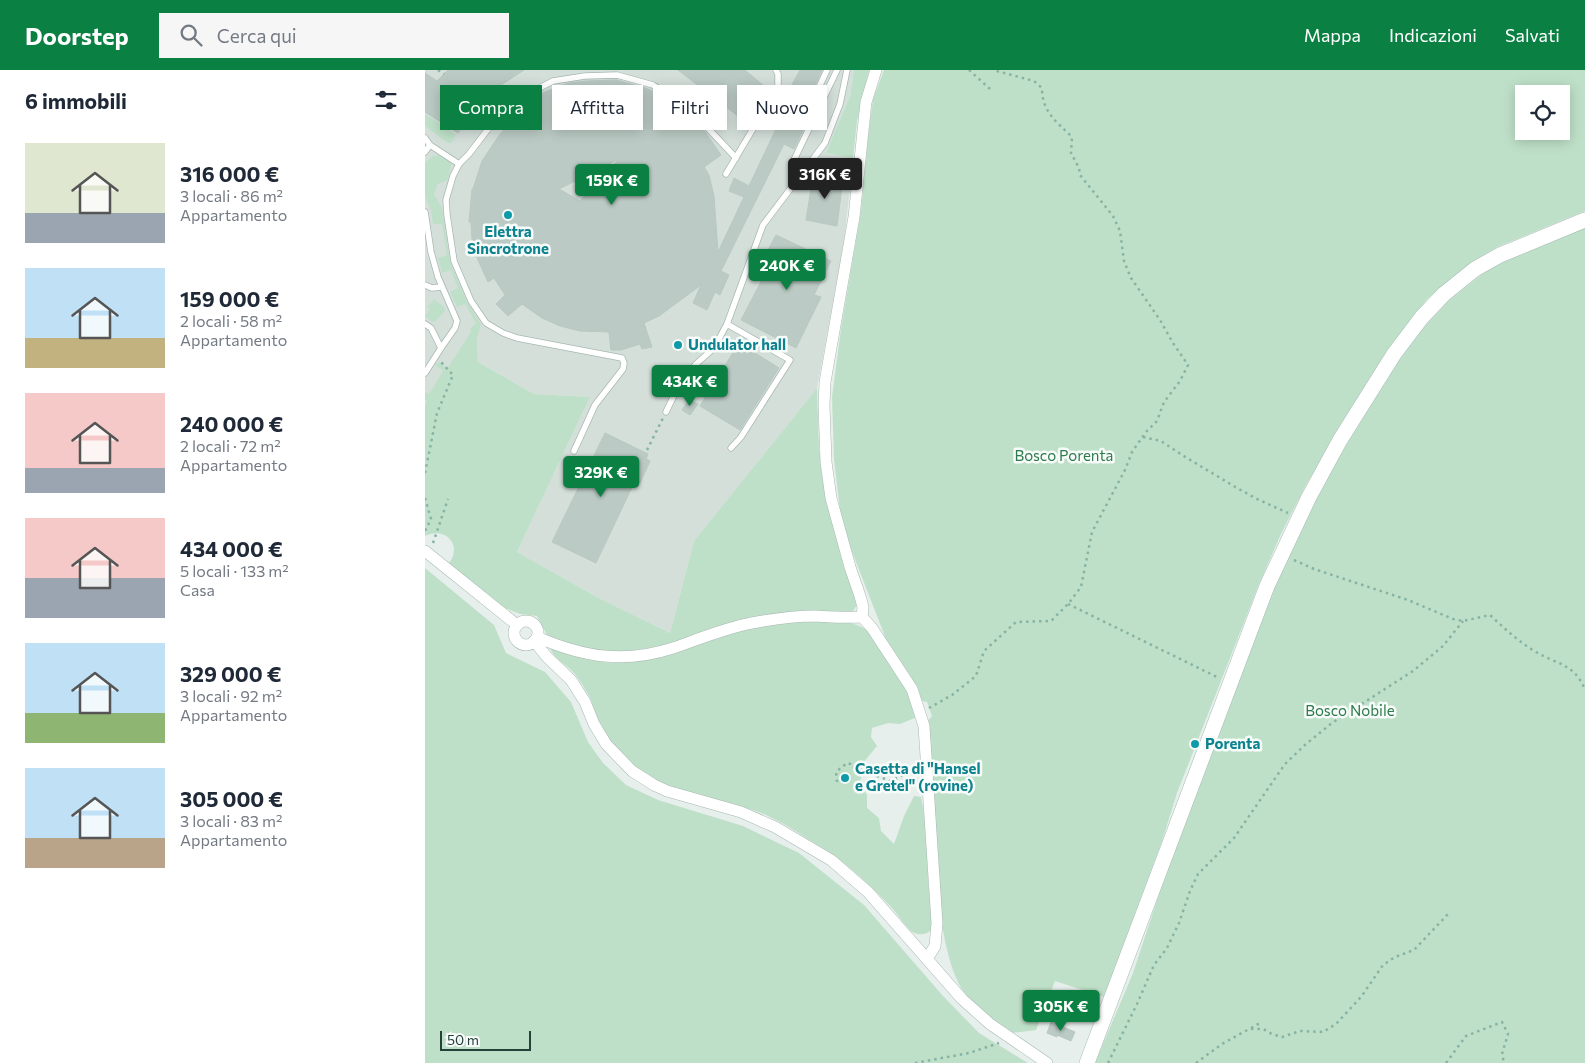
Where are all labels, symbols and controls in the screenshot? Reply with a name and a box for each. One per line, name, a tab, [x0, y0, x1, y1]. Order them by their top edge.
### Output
search box	[159, 13, 509, 58]
text: Doorstep	[25, 21, 129, 50]
icon: search	[177, 21, 205, 49]
text: Cerca qui	[217, 24, 297, 47]
text: Mappa	[1304, 24, 1361, 46]
text: Indicazioni	[1389, 24, 1477, 46]
text: Salvati	[1505, 24, 1560, 46]
chip: Compra	[440, 85, 542, 130]
chip: Affitta	[552, 85, 643, 130]
chip: Filtri	[653, 85, 727, 130]
chip: Nuovo	[737, 85, 827, 130]
map controls	[1515, 85, 1570, 140]
button: locate	[1515, 85, 1570, 140]
icon: filters	[372, 86, 400, 114]
text: 6 immobili	[25, 88, 127, 113]
pin: 316K €	[784, 158, 866, 200]
text: 316 000 €	[180, 161, 279, 186]
icon: home	[65, 163, 125, 223]
pin: 159K €	[571, 164, 653, 206]
text: 316K €	[799, 164, 851, 183]
text: 159K €	[586, 170, 638, 189]
text: 3 locali · 86 m²	[180, 186, 283, 205]
text: Appartamento	[180, 205, 287, 224]
marker: Elettra Sincrotrone	[502, 209, 514, 221]
place label: Elettra Sincrotrone	[467, 222, 549, 257]
pin: 240K €	[746, 248, 828, 291]
text: 240K €	[760, 255, 814, 274]
text: 159 000 €	[180, 286, 279, 311]
icon: home	[65, 288, 125, 348]
text: 2 locali · 58 m²	[180, 311, 282, 330]
text: Appartamento	[180, 330, 287, 349]
place label: Undulator hall	[688, 335, 786, 353]
marker: Undulator hall	[672, 339, 684, 351]
pin: 434K €	[649, 364, 731, 407]
text: 434K €	[663, 371, 717, 390]
text: 240 000 €	[180, 411, 283, 436]
icon: home	[65, 413, 125, 473]
text: 2 locali · 72 m²	[180, 436, 281, 455]
park label: Bosco Porenta	[1015, 446, 1113, 464]
text: Appartamento	[180, 455, 287, 474]
pin: 329K €	[560, 456, 642, 498]
text: 329K €	[574, 462, 628, 481]
text: 434 000 €	[180, 536, 283, 561]
icon: home	[65, 538, 125, 598]
text: 5 locali · 133 m²	[180, 561, 289, 580]
text: Casa	[180, 580, 215, 599]
text: 329 000 €	[180, 661, 282, 686]
icon: home	[65, 663, 125, 723]
text: 3 locali · 92 m²	[180, 686, 282, 705]
park label: Bosco Nobile	[1305, 701, 1395, 719]
text: Appartamento	[180, 705, 287, 724]
place label: Porenta	[1205, 734, 1260, 752]
marker: Porenta	[1189, 738, 1201, 750]
place label: Casetta di "Hansel e Gretel" (rovine)	[855, 759, 981, 794]
marker: Casetta di "Hansel e Gretel" (rovine)	[839, 772, 851, 784]
text: 305 000 €	[180, 786, 283, 811]
icon: home	[65, 788, 125, 848]
text: 3 locali · 83 m²	[180, 811, 282, 830]
text: Appartamento	[180, 830, 287, 849]
pin: 305K €	[1020, 990, 1102, 1032]
text: 305K €	[1034, 996, 1088, 1015]
scale bar	[440, 1028, 531, 1051]
text: 50 m	[447, 1031, 479, 1048]

